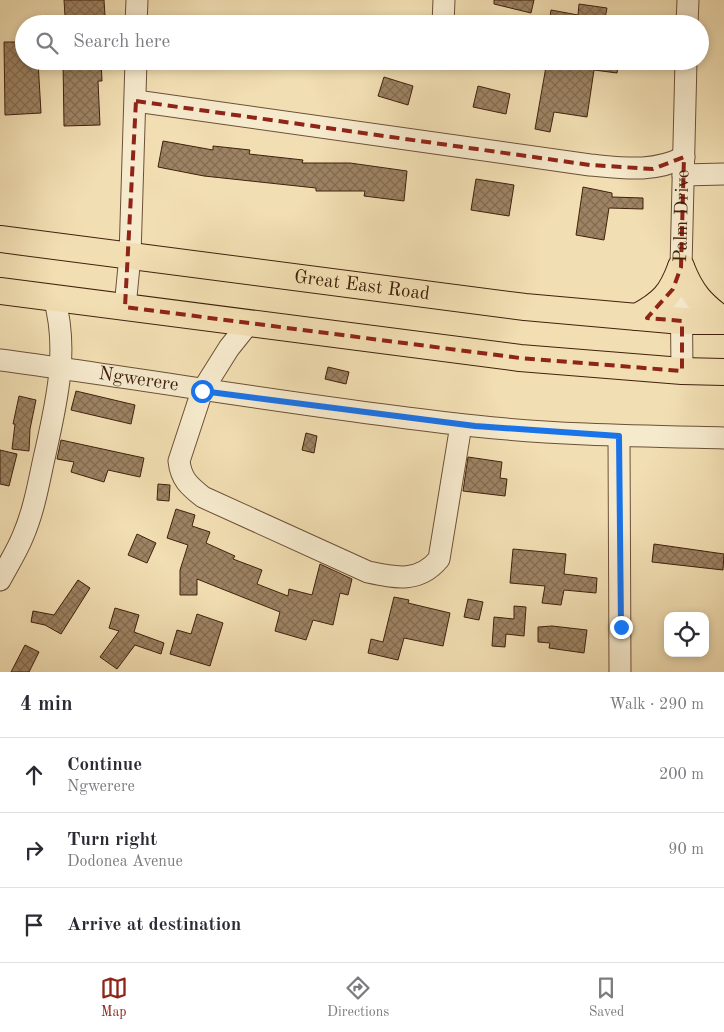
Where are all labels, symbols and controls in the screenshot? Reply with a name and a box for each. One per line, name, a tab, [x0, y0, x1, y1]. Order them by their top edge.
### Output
search box	[15, 15, 709, 70]
icon: search	[33, 29, 61, 57]
text: Search here	[73, 33, 170, 52]
street label: Palm Drive	[672, 169, 693, 263]
street label: Great East Road	[293, 268, 431, 304]
street label: Ngwerere	[97, 364, 180, 395]
route start	[191, 380, 214, 403]
map controls	[664, 612, 709, 657]
button: locate	[664, 612, 709, 657]
route end	[610, 616, 633, 639]
text: 4 min	[20, 694, 73, 715]
text: Walk · 290 m	[609, 697, 704, 713]
text: Continue	[67, 756, 142, 775]
icon: ahead	[20, 761, 48, 789]
text: 200 m	[659, 767, 704, 783]
text: Ngwerere	[67, 779, 135, 795]
text: Turn right	[67, 831, 157, 850]
icon: right	[20, 836, 48, 864]
text: 90 m	[668, 842, 704, 858]
text: Dodonea Avenue	[67, 854, 183, 870]
icon: arrive	[20, 911, 48, 939]
text: Arrive at destination	[67, 916, 241, 935]
tab: Map	[100, 974, 128, 1021]
tab: Directions	[327, 974, 389, 1021]
tab: Saved	[589, 974, 624, 1021]

